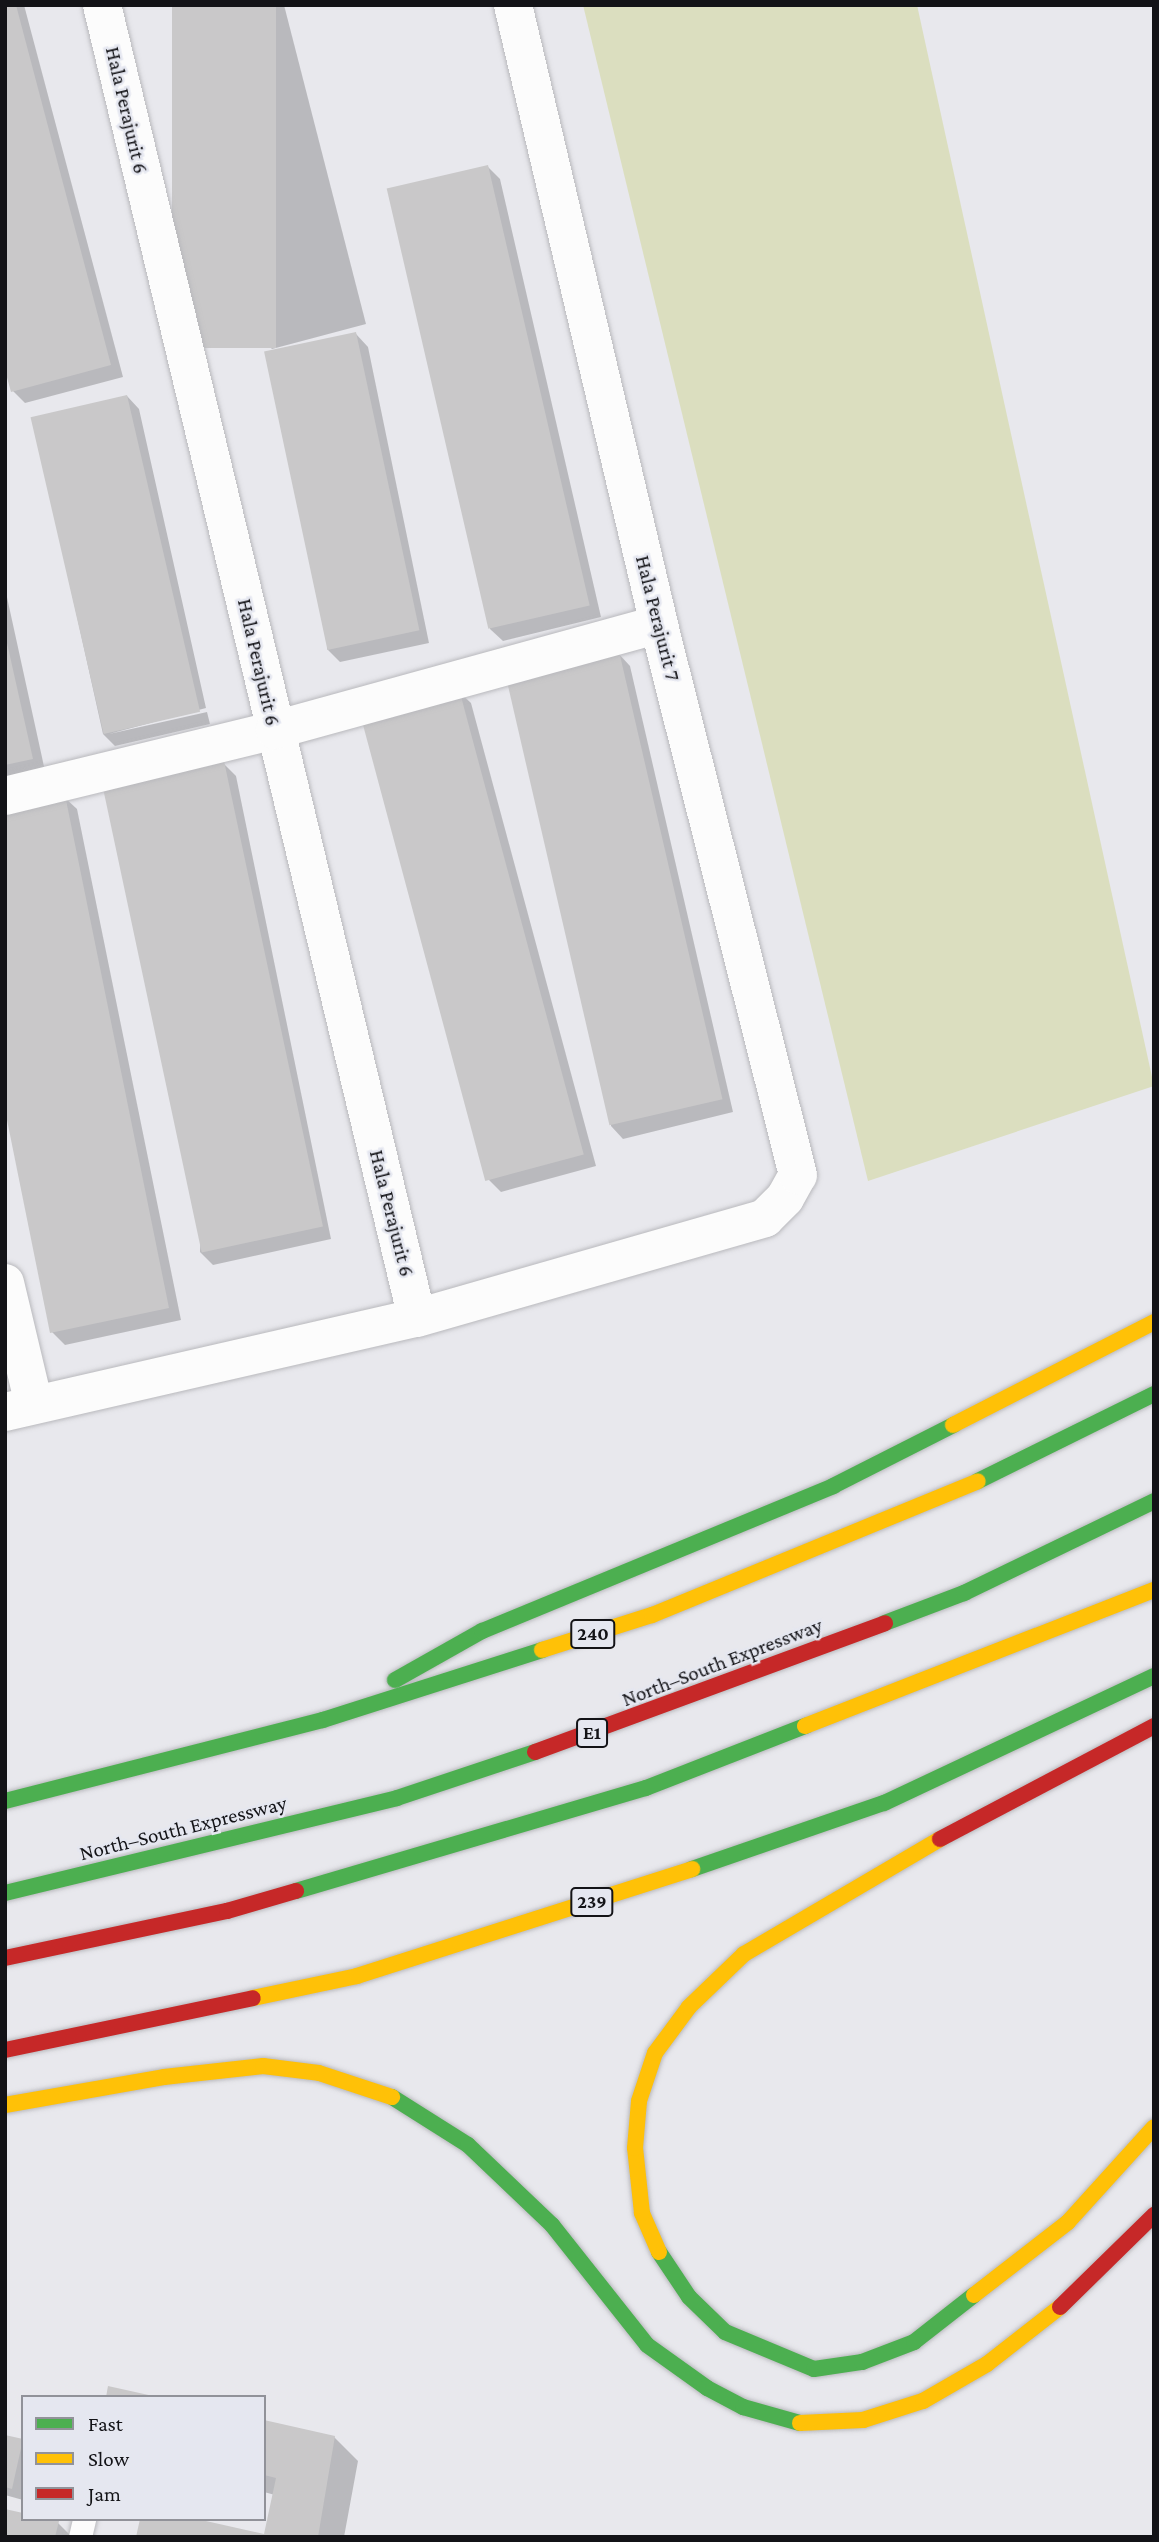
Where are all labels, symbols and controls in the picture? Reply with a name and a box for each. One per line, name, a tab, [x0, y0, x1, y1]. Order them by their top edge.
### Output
street label: Hala Perajurit 6	[100, 44, 154, 176]
street label: Hala Perajurit 7	[630, 553, 686, 683]
street label: Hala Perajurit 6	[232, 596, 286, 728]
street label: Hala Perajurit 6	[364, 1147, 420, 1279]
street label: North–South Expressway	[618, 1612, 826, 1712]
road number: 240	[570, 1618, 616, 1650]
road number: E1	[574, 1718, 610, 1749]
street label: North–South Expressway	[77, 1790, 289, 1866]
road number: 239	[569, 1886, 615, 1918]
legend	[21, 2395, 266, 2521]
text: Fast	[88, 2412, 123, 2436]
text: Slow	[88, 2447, 129, 2471]
text: Jam	[88, 2482, 121, 2506]

